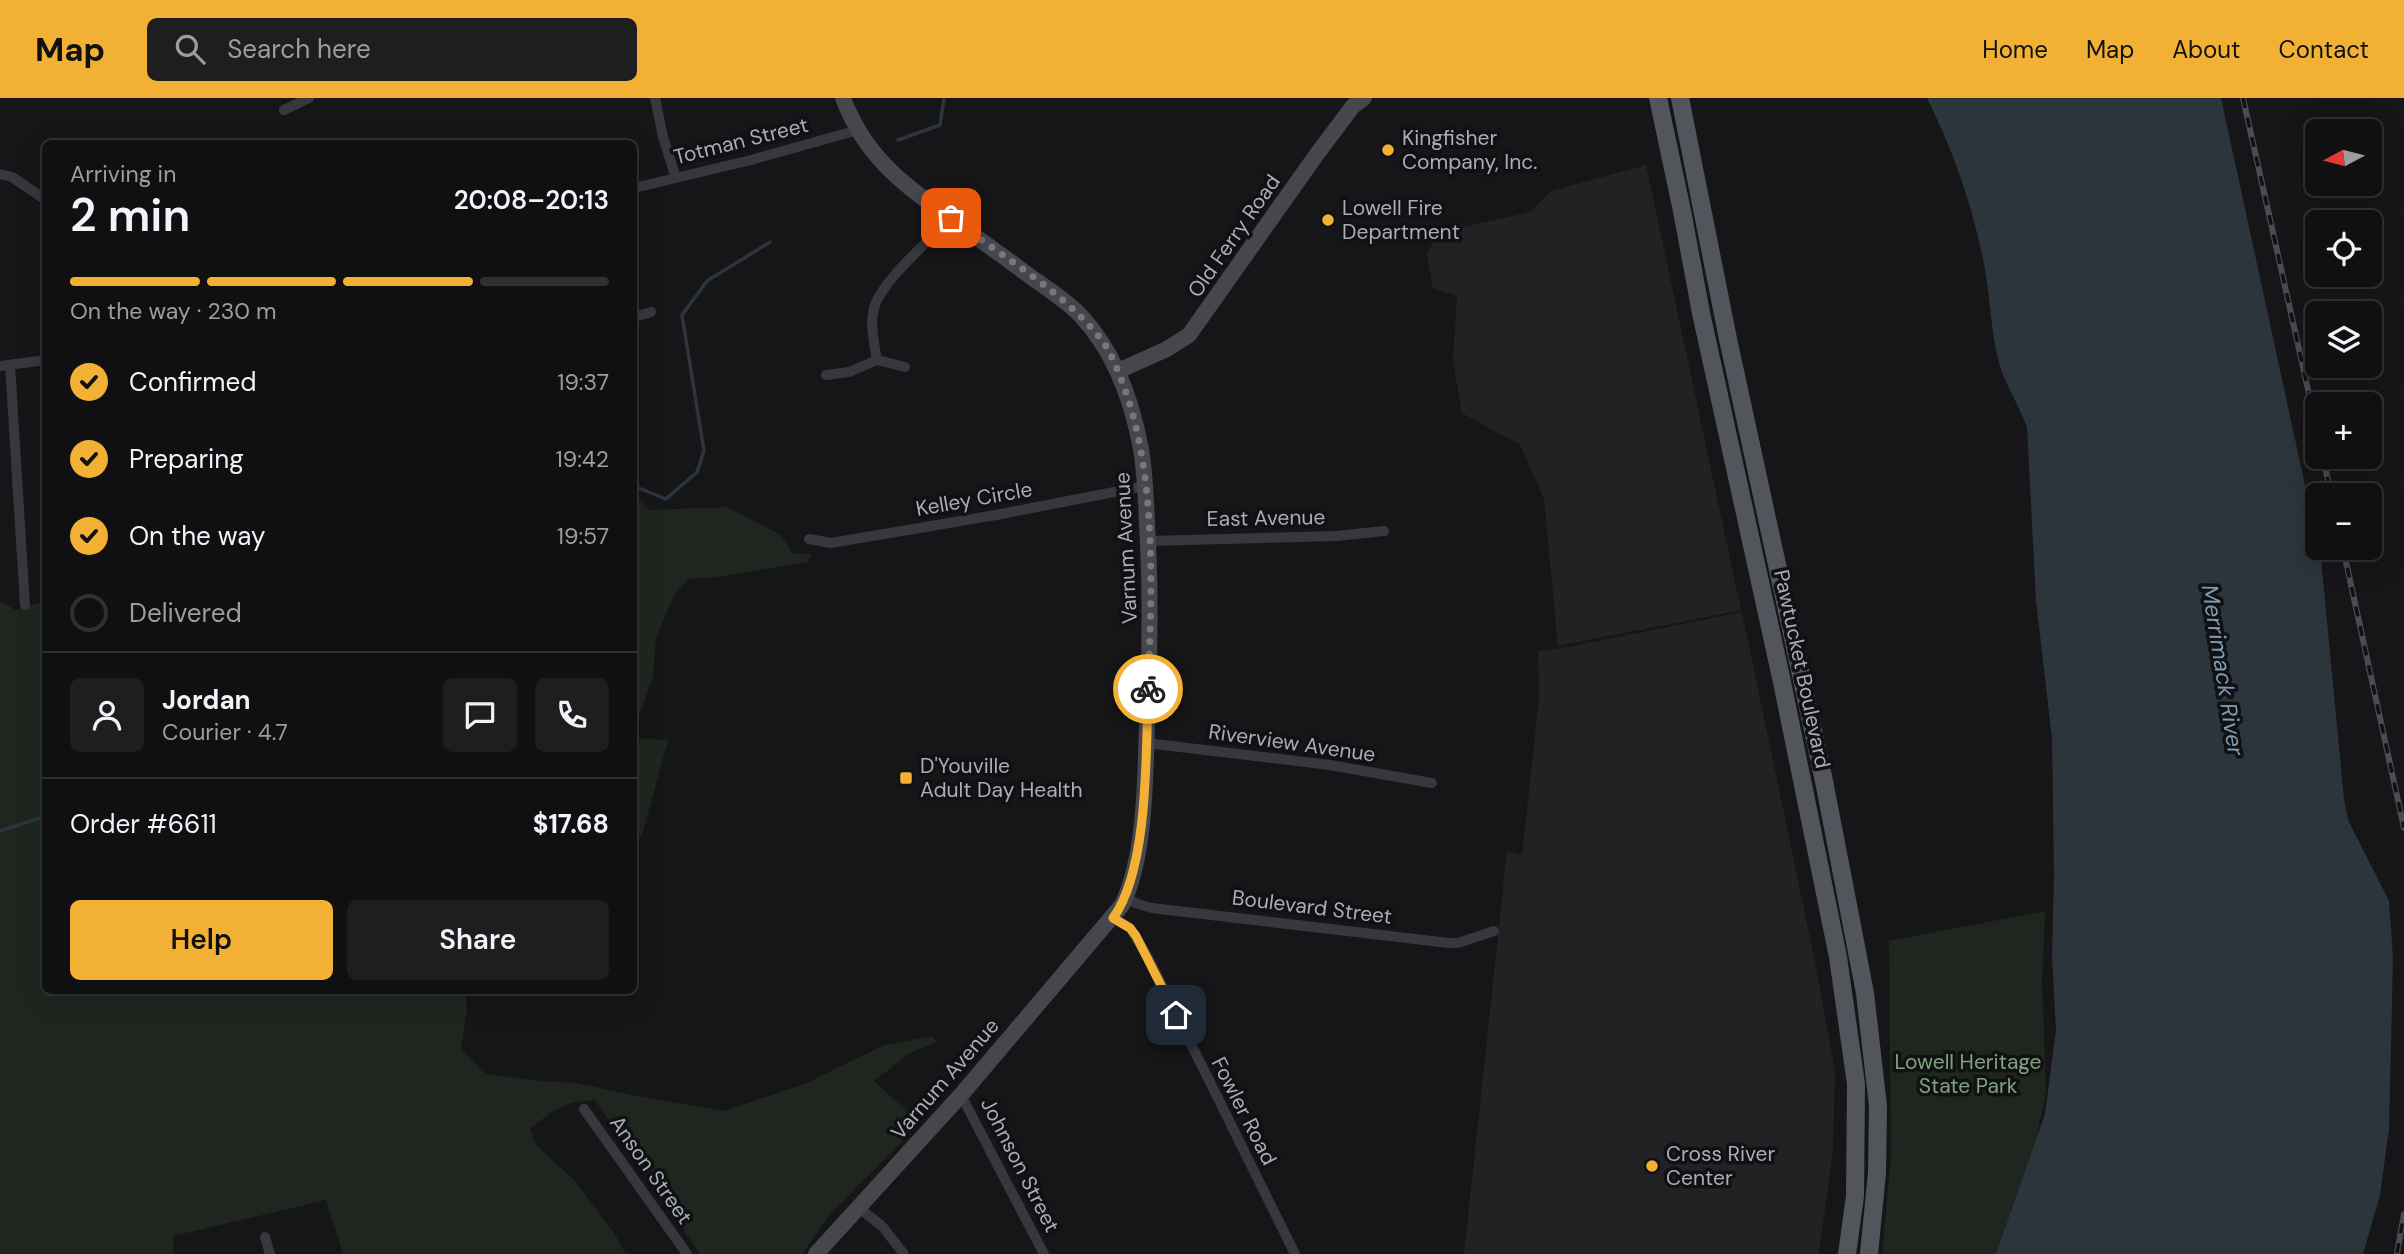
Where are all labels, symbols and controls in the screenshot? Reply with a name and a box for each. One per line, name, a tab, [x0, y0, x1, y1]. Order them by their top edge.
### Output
search box	[147, 18, 637, 81]
text: Map	[35, 28, 105, 71]
icon: search	[171, 30, 209, 68]
text: Search here	[227, 32, 371, 66]
text: Home	[1982, 34, 2048, 65]
text: Map	[2086, 34, 2134, 65]
text: About	[2172, 34, 2241, 65]
text: Contact	[2279, 34, 2369, 65]
street label: Totman Street	[671, 111, 811, 171]
north arrow	[2305, 119, 2382, 196]
map controls	[2305, 119, 2382, 560]
place label: Kingfisher Company, Inc.	[1402, 124, 1537, 176]
marker: Kingfisher Company, Inc.	[1380, 142, 1396, 158]
text: Arriving in	[70, 159, 176, 189]
street label: Old Ferry Road	[1181, 169, 1287, 303]
text: 20:08–20:13	[454, 183, 609, 217]
text: 2 min	[70, 185, 190, 245]
pin	[921, 188, 981, 248]
place label: Lowell Fire Department	[1342, 194, 1460, 246]
icon: bag	[932, 199, 970, 237]
button: locate	[2305, 210, 2382, 287]
marker: Lowell Fire Department	[1320, 212, 1336, 228]
text: On the way · 230 m	[70, 296, 277, 326]
button: layers	[2305, 301, 2382, 378]
icon: check	[70, 363, 108, 401]
text: Confirmed	[129, 365, 256, 399]
text: 19:37	[557, 367, 609, 397]
button: +	[2305, 392, 2382, 469]
icon: check	[70, 440, 108, 478]
text: Preparing	[129, 442, 244, 476]
text: 19:42	[556, 444, 609, 474]
street label: Varnum Avenue	[1108, 471, 1144, 625]
street label: Kelley Circle	[914, 475, 1034, 523]
button: −	[2305, 483, 2382, 560]
street label: East Avenue	[1206, 503, 1326, 533]
icon: check	[70, 517, 108, 555]
text: On the way	[129, 519, 265, 553]
text: 19:57	[557, 521, 609, 551]
street label: Pawtucket Boulevard	[1767, 567, 1837, 771]
water label: Merrimack River	[2195, 582, 2252, 759]
text: Delivered	[129, 596, 242, 630]
courier	[1113, 654, 1183, 724]
icon: bike	[1129, 670, 1167, 708]
button: person	[70, 678, 144, 752]
button: chat	[443, 678, 517, 752]
button: phone	[535, 678, 609, 752]
text: Jordan	[162, 683, 251, 717]
text: Courier · 4.7	[162, 717, 288, 747]
street label: Riverview Avenue	[1207, 717, 1377, 769]
place label: D'Youville Adult Day Health	[920, 752, 1083, 804]
marker: D'Youville Adult Day Health	[898, 770, 914, 786]
text: Order #6611	[70, 807, 217, 841]
text: $17.68	[533, 807, 609, 841]
street label: Boulevard Street	[1230, 883, 1394, 931]
button: Help	[70, 900, 333, 980]
button: Share	[347, 900, 609, 980]
pin	[1146, 985, 1206, 1045]
icon: home	[1157, 996, 1195, 1034]
street label: Varnum Avenue	[885, 1012, 1005, 1145]
park label: Lowell Heritage State Park	[1894, 1048, 2042, 1100]
street label: Fowler Road	[1205, 1052, 1283, 1170]
street label: Johnson Street	[974, 1093, 1066, 1237]
street label: Anson Street	[603, 1110, 699, 1230]
place label: Cross River Center	[1666, 1140, 1776, 1192]
marker: Cross River Center	[1644, 1158, 1660, 1174]

